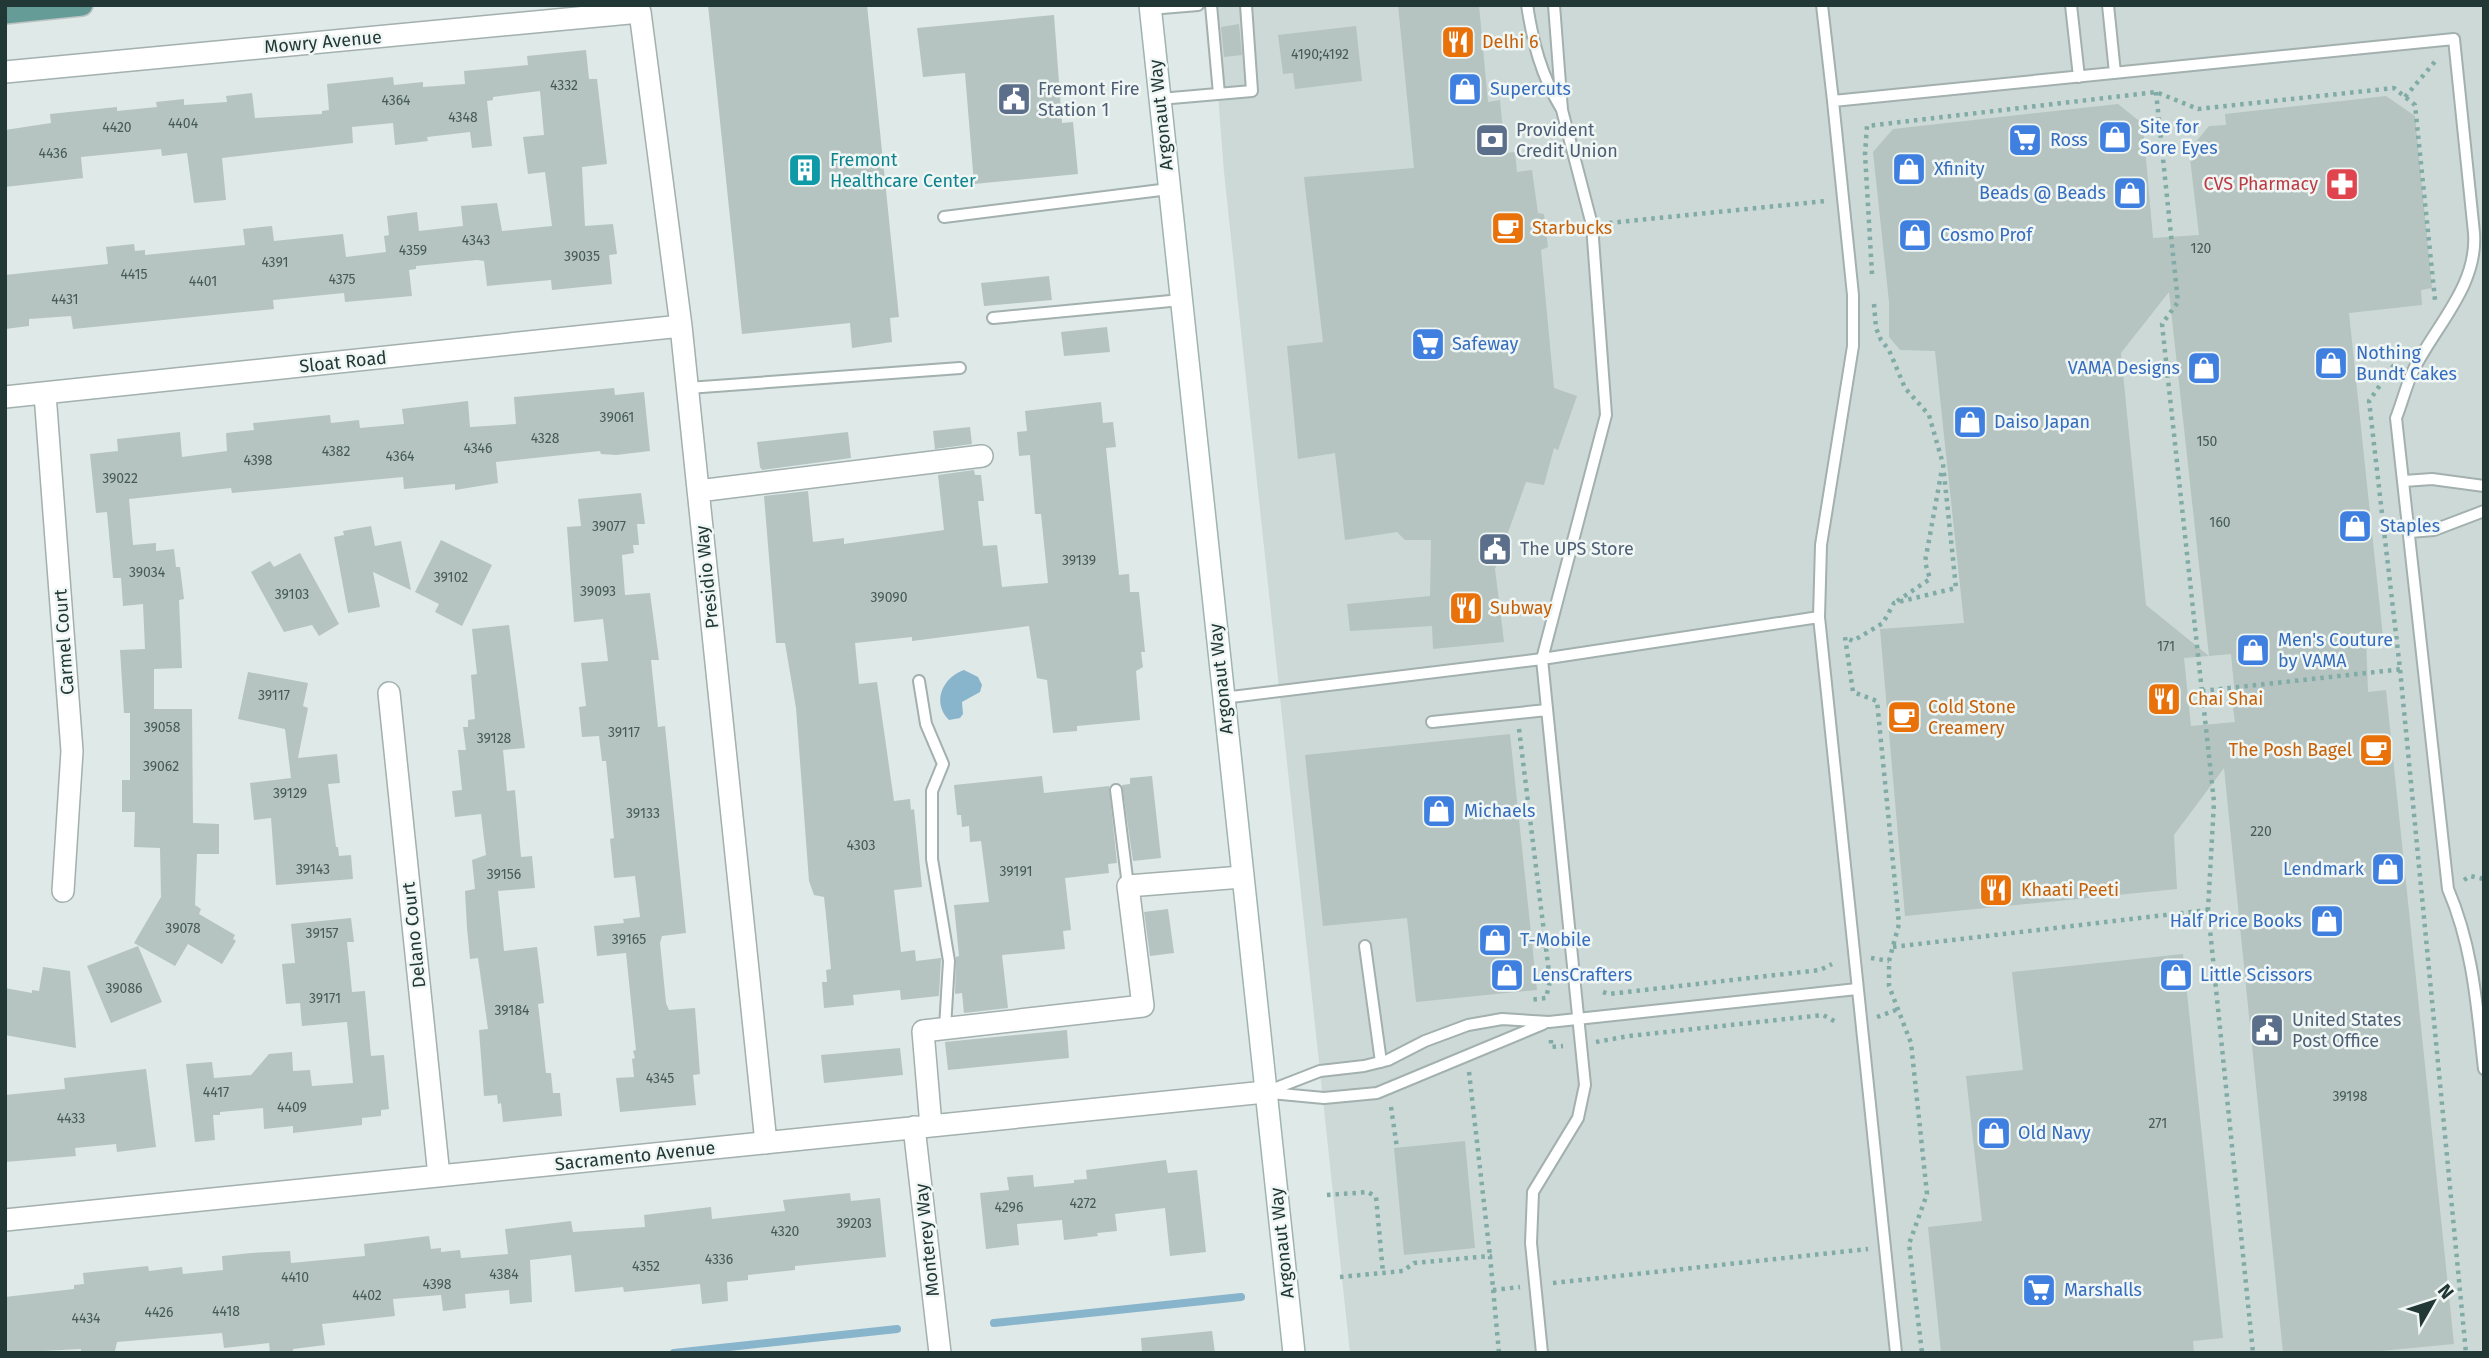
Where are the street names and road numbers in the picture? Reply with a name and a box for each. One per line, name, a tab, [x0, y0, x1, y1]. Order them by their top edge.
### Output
street label: Mowry Avenue	[263, 26, 383, 58]
street label: Argonaut Way	[1144, 58, 1178, 172]
street label: Sloat Road	[298, 346, 388, 378]
street label: Presidio Way	[691, 524, 723, 630]
street label: Carmel Court	[49, 588, 79, 696]
street label: Argonaut Way	[1204, 622, 1238, 736]
street label: Delano Court	[397, 880, 430, 989]
street label: Sacramento Avenue	[554, 1137, 716, 1175]
street label: Monterey Way	[910, 1182, 944, 1298]
street label: Argonaut Way	[1265, 1186, 1299, 1300]

